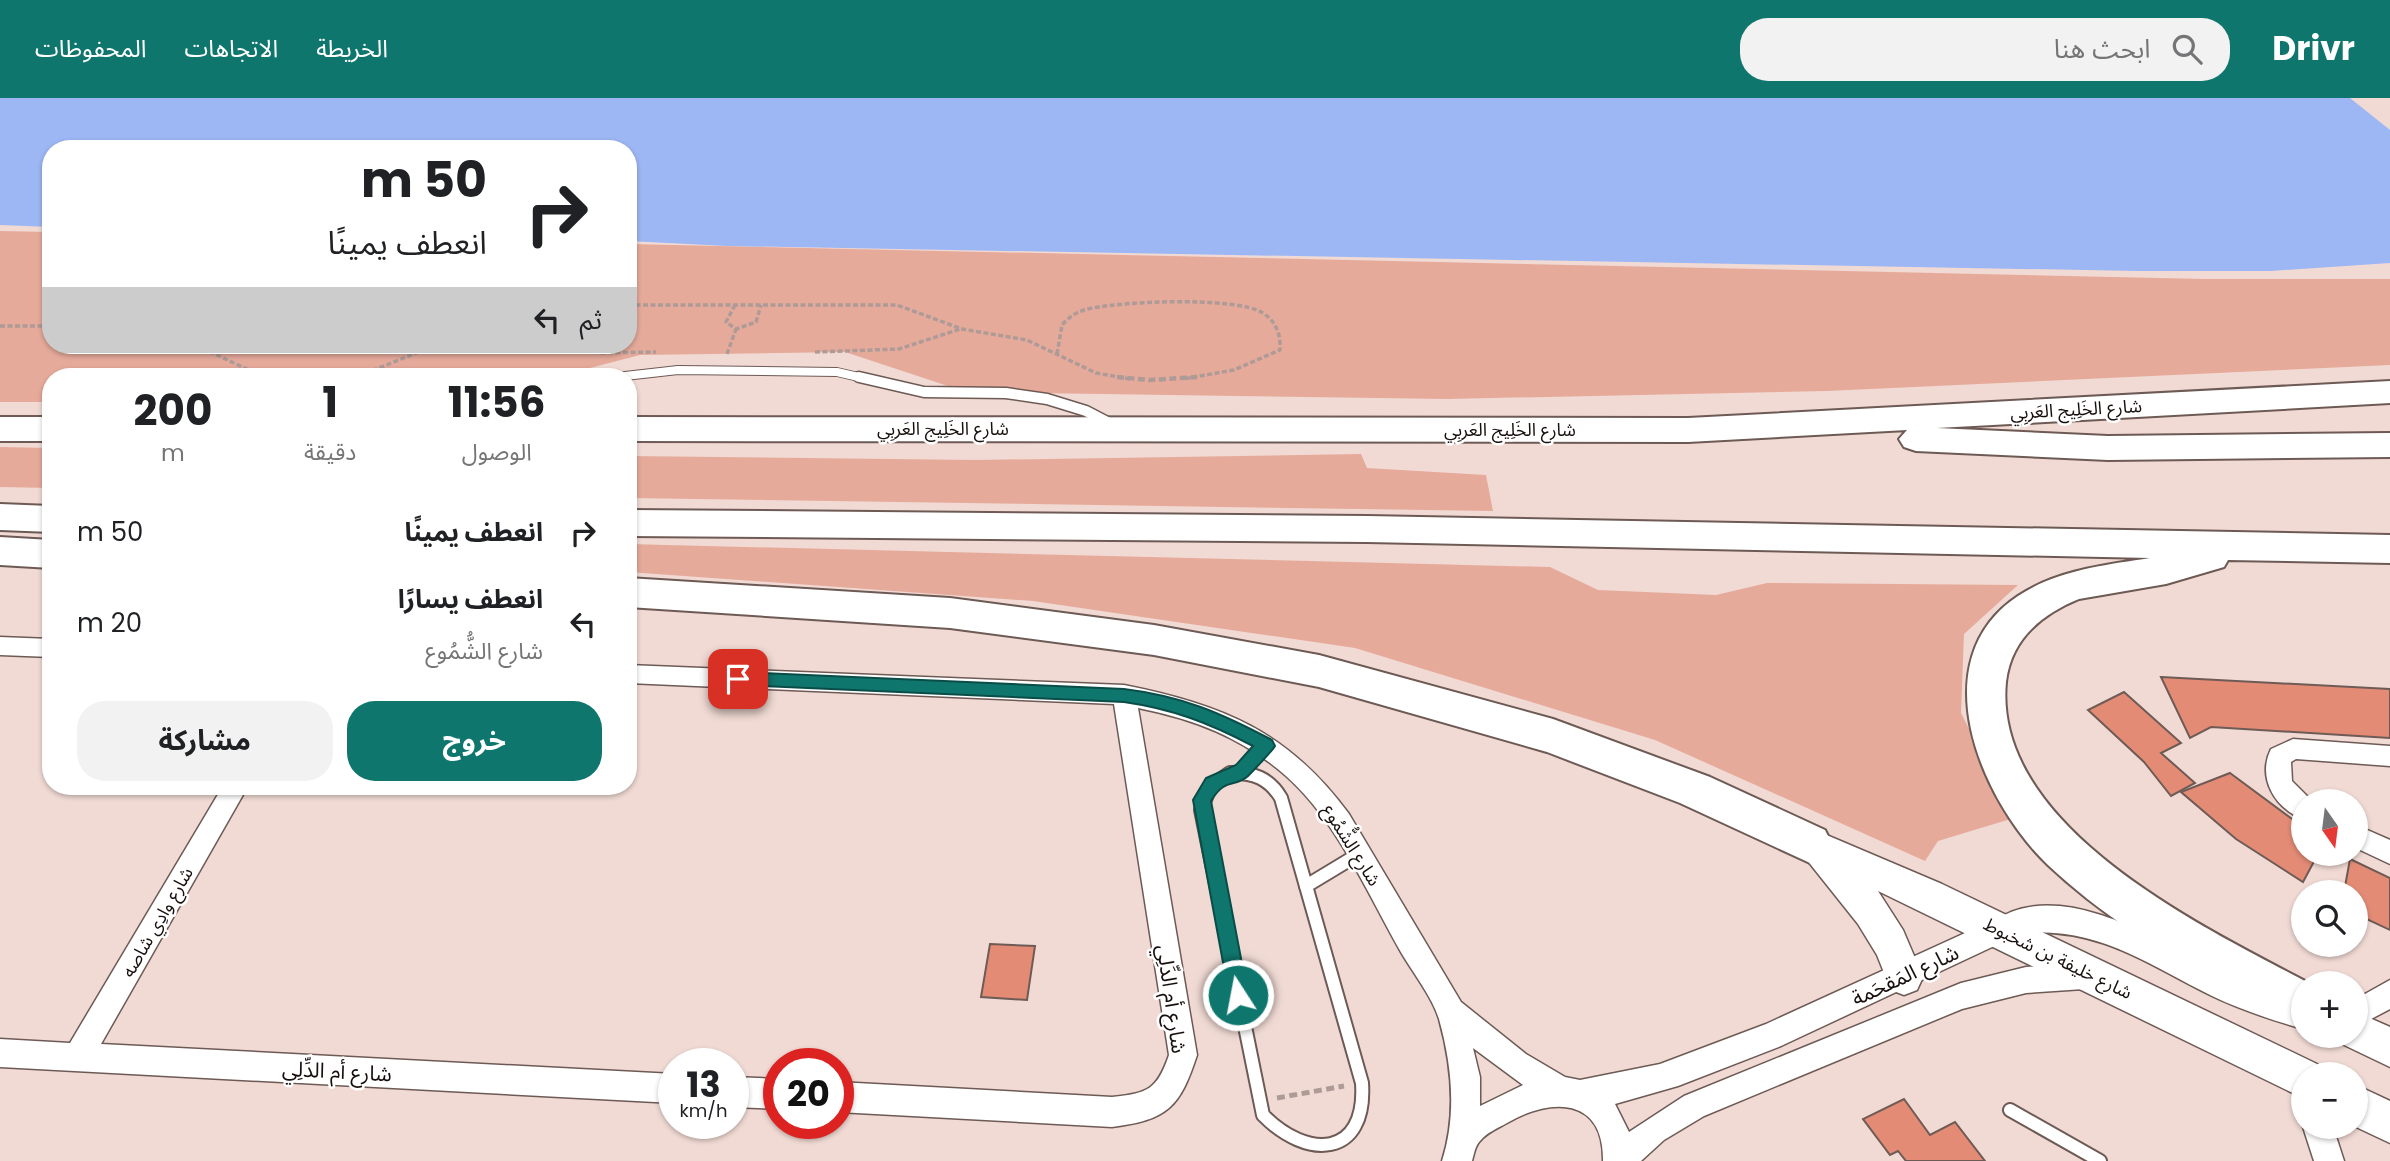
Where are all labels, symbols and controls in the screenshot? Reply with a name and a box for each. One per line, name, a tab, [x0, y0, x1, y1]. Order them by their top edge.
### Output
search box	[1740, 18, 2230, 81]
text: Drivr	[2272, 25, 2355, 72]
icon: search	[2168, 30, 2206, 68]
text: ابحث هنا	[2054, 31, 2150, 67]
text: المحفوظات	[35, 32, 146, 65]
text: الاتجاهات	[184, 32, 278, 65]
text: الخريطة	[316, 32, 388, 65]
text: 50 m	[361, 146, 487, 214]
icon: right	[511, 168, 602, 259]
text: انعطف يمينًا	[327, 220, 487, 265]
icon: left	[528, 301, 566, 339]
text: ثم	[580, 302, 602, 338]
text: 1	[322, 373, 338, 432]
text: 11:56	[448, 373, 545, 432]
text: 200	[134, 381, 212, 440]
street label: شارع الخَلِيج العَربِي	[2009, 393, 2143, 427]
street label: شارع الخَلِيج العَربِي	[877, 416, 1009, 443]
street label: شارع الخَلِيج العَربِي	[1444, 417, 1576, 444]
text: دقيقة	[304, 436, 356, 468]
text: الوصول	[462, 436, 532, 468]
text: m	[161, 437, 185, 469]
text: 50 m	[77, 514, 143, 550]
text: انعطف يمينًا	[405, 514, 543, 550]
icon: right	[564, 514, 602, 552]
text: انعطف يسارًا	[398, 581, 543, 617]
text: 20 m	[77, 605, 142, 641]
icon: left	[564, 605, 602, 643]
text: شارع الشُّمُوع	[425, 635, 543, 667]
pin	[708, 649, 768, 709]
icon: arrive	[719, 660, 757, 698]
button: مشاركة	[77, 701, 333, 781]
button: خروج	[347, 701, 602, 781]
north arrow	[2291, 789, 2368, 866]
map controls	[2291, 789, 2368, 1139]
street label: شارع الشُّمُوع	[1315, 798, 1390, 892]
street label: شارع وادِي شاصه	[115, 862, 200, 983]
button: search	[2291, 880, 2368, 957]
street label: شارع خليفة بن شخبوط	[1979, 911, 2136, 1007]
street label: شارع المَقحَمة	[1847, 938, 1964, 1013]
street label: شارع أم الدِّلِي	[1148, 943, 1194, 1056]
position arrow	[1201, 958, 1275, 1032]
button: +	[2291, 971, 2368, 1048]
speed limit sign: 20	[763, 1048, 854, 1139]
street label: شارع أم الدِّلِي	[281, 1054, 393, 1090]
text: 13	[686, 1060, 721, 1109]
button: −	[2291, 1062, 2368, 1139]
text: km/h	[680, 1098, 727, 1123]

